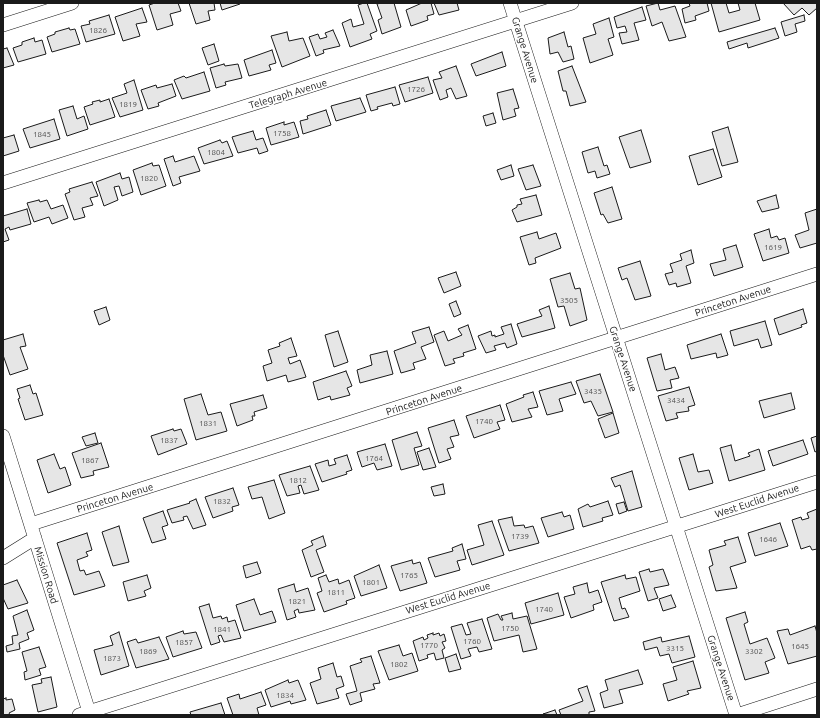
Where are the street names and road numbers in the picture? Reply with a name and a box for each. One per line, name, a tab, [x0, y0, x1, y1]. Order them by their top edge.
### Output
street label: Grange Avenue	[509, 15, 541, 85]
street label: Telegraph Avenue	[248, 76, 328, 112]
street label: Princeton Avenue	[693, 283, 773, 319]
street label: Grange Avenue	[607, 325, 639, 393]
street label: Princeton Avenue	[384, 382, 464, 418]
street label: Princeton Avenue	[75, 481, 155, 515]
street label: West Euclid Avenue	[713, 482, 801, 520]
street label: Mission Road	[32, 545, 60, 605]
street label: West Euclid Avenue	[404, 579, 492, 617]
street label: Grange Avenue	[705, 634, 737, 702]

